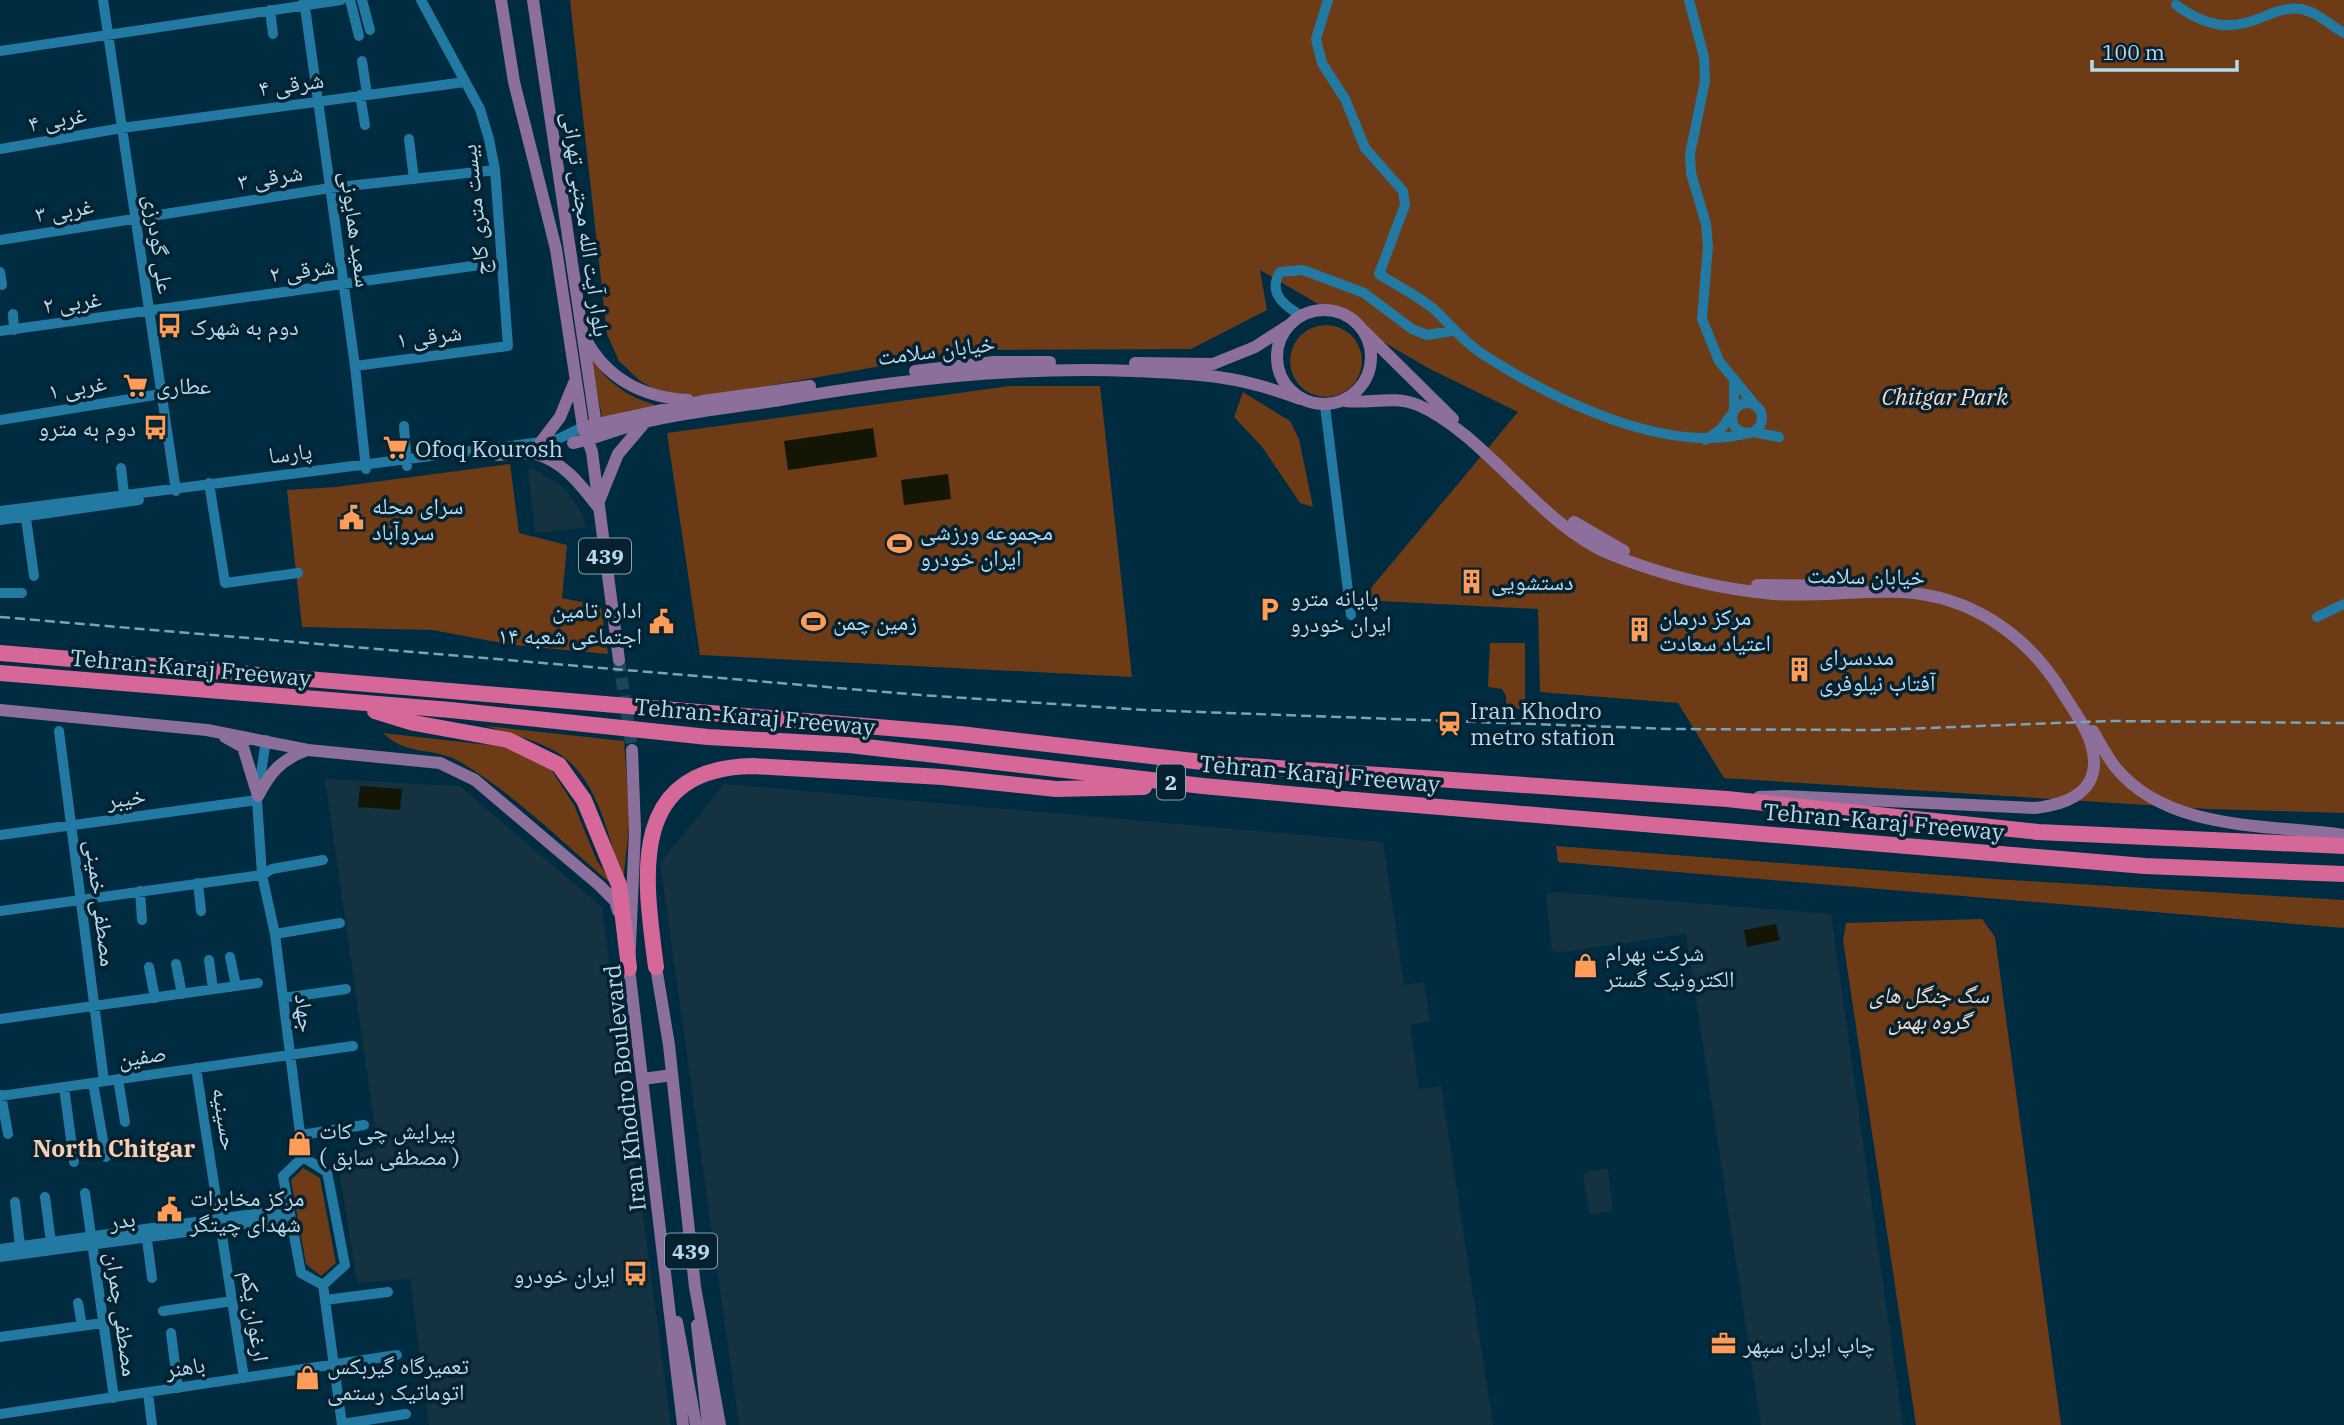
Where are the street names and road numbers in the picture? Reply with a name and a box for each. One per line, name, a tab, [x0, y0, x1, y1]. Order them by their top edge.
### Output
street label: ۴ شرقی	[256, 64, 326, 102]
street label: ۴ غربی	[25, 98, 89, 138]
street label: بلوار آیت الله مجتبی تهرانی	[556, 109, 618, 339]
street label: بیست متری کاج	[452, 143, 497, 277]
street label: ۳ شرقی	[235, 156, 305, 196]
street label: سعید همایونی	[334, 169, 380, 289]
street label: ۳ غربی	[33, 190, 96, 228]
street label: علی گودرزی	[138, 192, 182, 296]
street label: ۲ شرقی	[267, 250, 337, 288]
street label: ۲ غربی	[41, 282, 103, 319]
street label: ۱ شرقی	[395, 316, 463, 354]
street label: خیابان سلامت	[876, 327, 996, 371]
street label: ۱ غربی	[46, 367, 109, 405]
street label: پارسا	[267, 434, 313, 470]
road number: 439	[579, 538, 631, 574]
street label: خیابان سلامت	[1807, 559, 1925, 591]
street label: Tehran-Karaj Freeway	[69, 642, 313, 693]
street label: Tehran-Karaj Freeway	[633, 691, 877, 742]
street label: Tehran-Karaj Freeway	[1198, 748, 1442, 799]
road number: 2	[1157, 764, 1185, 800]
street label: خیبر	[104, 779, 147, 815]
street label: Tehran-Karaj Freeway	[1762, 796, 2006, 847]
street label: مصطفی خمینی	[79, 838, 125, 968]
street label: Iran Khodro Boulevard	[596, 963, 652, 1213]
street label: جهاد	[289, 992, 323, 1034]
street label: صفین	[116, 1037, 168, 1073]
street label: حسینیه	[206, 1085, 246, 1153]
street label: بدر	[106, 1202, 137, 1236]
road number: 439	[665, 1234, 717, 1268]
street label: مصطفی چمران	[99, 1250, 147, 1378]
street label: ارغوان یکم	[233, 1269, 277, 1364]
street label: باهنر	[162, 1348, 207, 1384]

